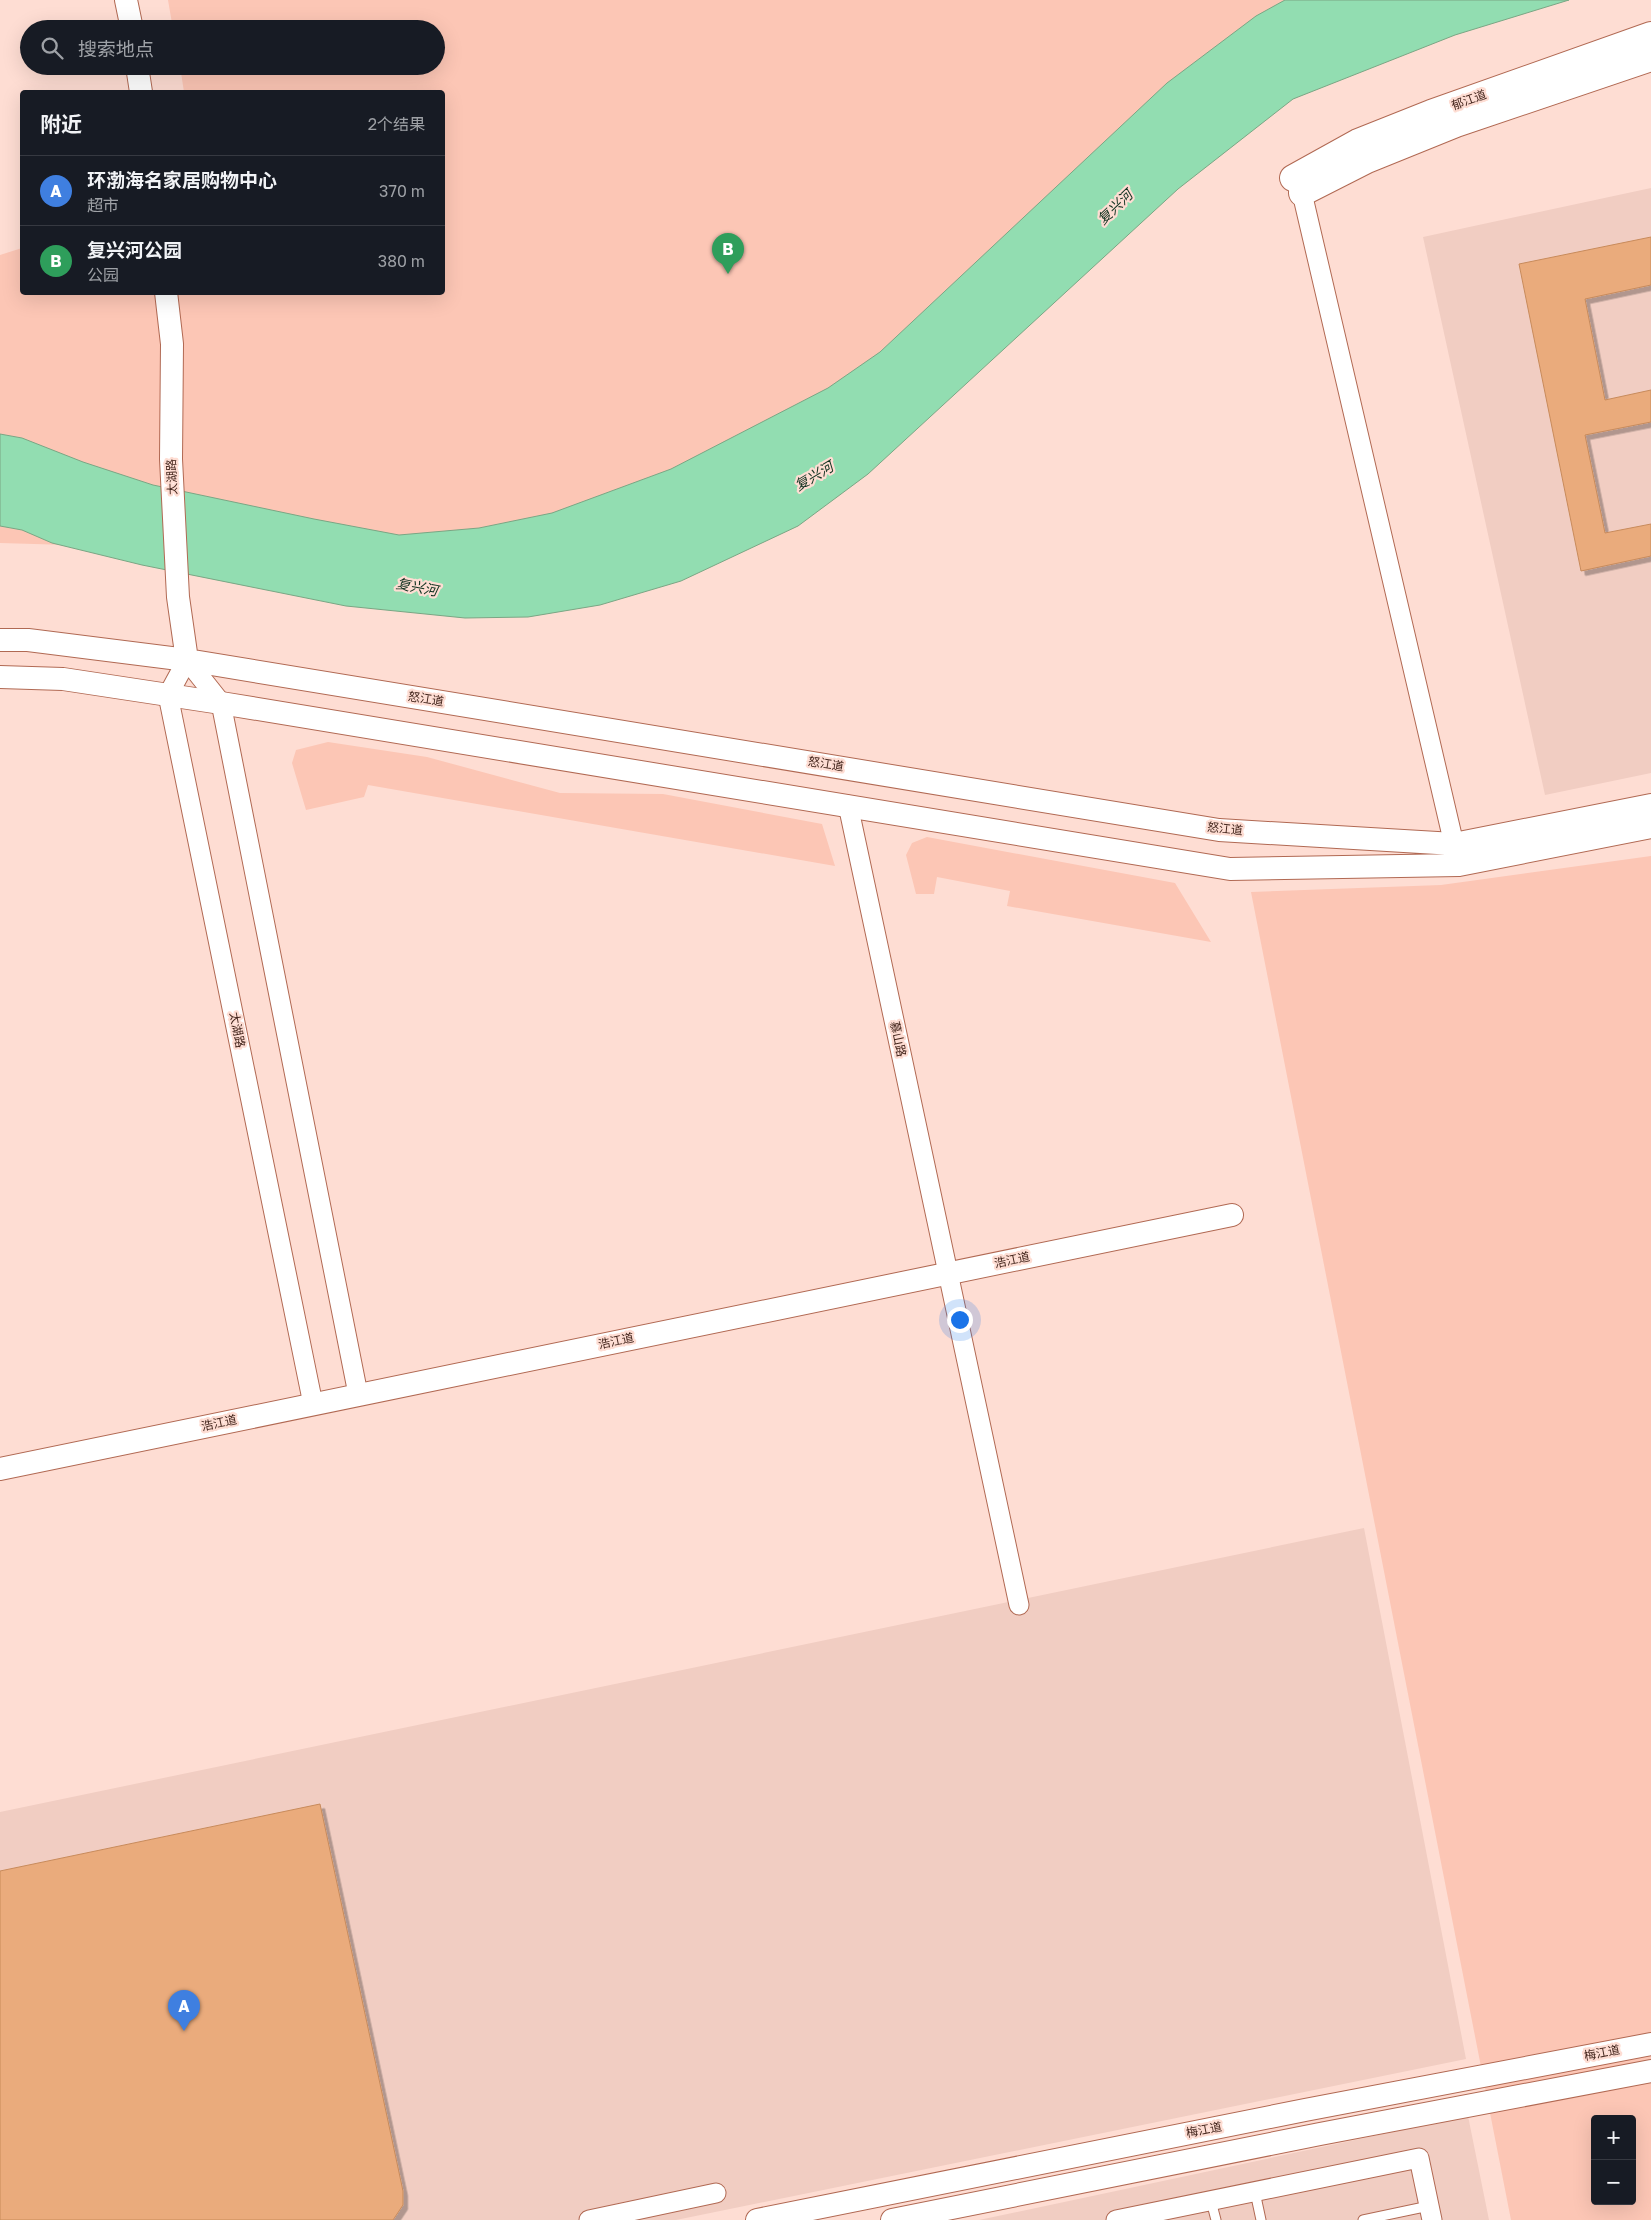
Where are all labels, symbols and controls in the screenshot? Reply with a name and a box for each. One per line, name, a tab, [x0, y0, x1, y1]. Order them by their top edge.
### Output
search box	[20, 20, 445, 75]
icon: search	[38, 34, 66, 62]
text: 搜索地点	[78, 37, 154, 60]
street label: 郁江道	[1449, 86, 1488, 113]
text: 附近	[40, 111, 82, 137]
text: 2个结果	[368, 114, 425, 134]
text: 环渤海名家居购物中心	[87, 168, 277, 191]
text: A	[50, 181, 62, 201]
text: 370 m	[379, 181, 425, 201]
water label: 复兴河	[1094, 184, 1138, 227]
text: 超市	[87, 195, 119, 215]
pin: B	[712, 233, 744, 274]
text: 复兴河公园	[87, 238, 182, 261]
text: B	[50, 251, 62, 271]
text: 380 m	[378, 251, 425, 271]
text: 公园	[87, 265, 119, 285]
water label: 复兴河	[791, 456, 839, 494]
street label: 太湖路	[163, 459, 180, 495]
water label: 复兴河	[395, 574, 442, 599]
street label: 怒江道	[407, 688, 445, 709]
street label: 怒江道	[807, 753, 845, 774]
street label: 怒江道	[1206, 819, 1244, 838]
street label: 太湖路	[227, 1011, 248, 1049]
street label: 慕山路	[887, 1020, 910, 1058]
street label: 浩江道	[993, 1248, 1031, 1271]
your location	[947, 1307, 973, 1333]
street label: 浩江道	[597, 1329, 635, 1352]
street label: 浩江道	[200, 1411, 238, 1434]
pin: A	[168, 1990, 200, 2031]
street label: 梅江道	[1583, 2042, 1621, 2063]
map controls	[1591, 2115, 1636, 2205]
button: +	[1591, 2115, 1636, 2160]
street label: 梅江道	[1185, 2119, 1223, 2140]
button: −	[1591, 2160, 1636, 2205]

